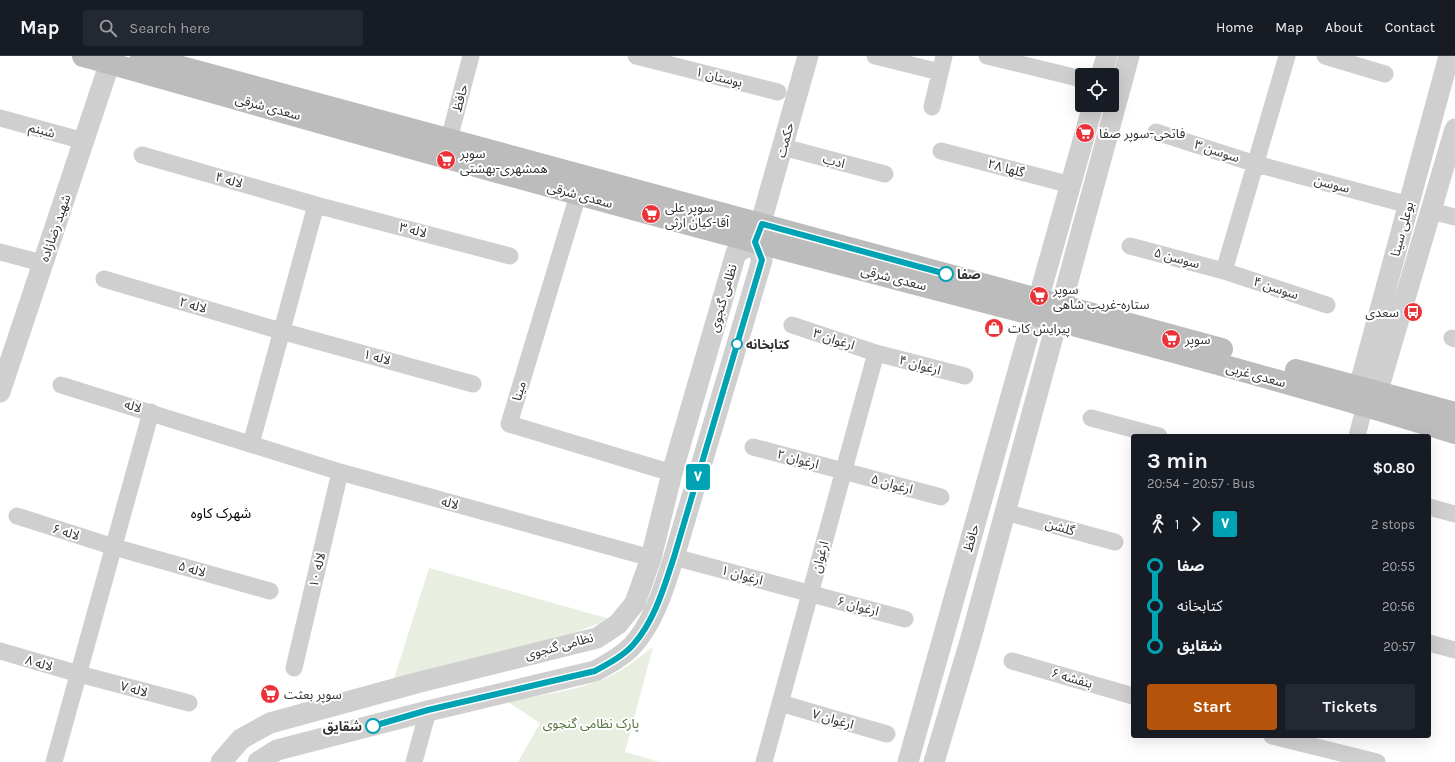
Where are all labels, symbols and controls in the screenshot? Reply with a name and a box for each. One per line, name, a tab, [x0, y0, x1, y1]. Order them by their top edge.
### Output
search box	[83, 10, 363, 46]
text: Map	[20, 17, 59, 39]
icon: search	[97, 17, 119, 39]
text: Search here	[129, 19, 210, 37]
text: Home	[1216, 19, 1253, 36]
text: Map	[1275, 19, 1303, 36]
text: About	[1325, 19, 1363, 36]
text: Contact	[1385, 19, 1435, 36]
street label: بوستان ۱	[694, 64, 744, 91]
map controls	[1075, 68, 1119, 112]
button: locate	[1075, 68, 1119, 112]
street label: حافظ	[449, 82, 471, 113]
street label: سعدی شرقی	[233, 91, 302, 124]
street label: شبنم	[27, 119, 57, 144]
street label: حکمت	[773, 120, 797, 159]
supermarket icon: فاتحی-سوپر صفا	[1074, 122, 1096, 144]
place label: فاتحی-سوپر صفا	[1099, 126, 1185, 143]
street label: سوسن ۳	[1192, 137, 1241, 166]
place label: سوپر همشهری-بهشتی	[459, 146, 548, 177]
supermarket icon: سوپر همشهری-بهشتی	[435, 149, 457, 171]
street label: ادب	[821, 151, 847, 171]
street label: گلها ۲۸	[986, 156, 1027, 181]
street label: لاله ۴	[214, 169, 244, 191]
street label: سوسن	[1312, 172, 1351, 197]
street label: سعدی شرقی	[545, 179, 614, 212]
street label: شهید رضازاده	[36, 192, 75, 264]
place label: سوپر علی آقا-کیان ارثی	[665, 200, 730, 231]
street label: بوعلی سینا	[1388, 200, 1417, 258]
supermarket icon: سوپر علی آقا-کیان ارثی	[640, 203, 662, 225]
street label: لاله ۳	[398, 219, 428, 241]
street label: سوسن ۵	[1152, 245, 1201, 272]
street label: نظامی گنجوی	[706, 262, 741, 334]
street label: سعدی شرقی	[859, 263, 928, 294]
marker: صفا	[938, 266, 954, 282]
place label: صفا	[957, 267, 981, 282]
street label: سوسن ۴	[1251, 274, 1300, 303]
place label: سوپر ستاره-غریب شاهی	[1052, 282, 1149, 313]
supermarket icon: سوپر ستاره-غریب شاهی	[1028, 285, 1050, 307]
street label: لاله ۲	[178, 294, 208, 316]
bus stop icon: سعدی	[1402, 301, 1424, 323]
place label: سعدی	[1365, 305, 1399, 321]
shop icon: پیرایش کات	[983, 317, 1005, 339]
place label: پیرایش کات	[1008, 321, 1070, 338]
street label: ارغوان ۳	[811, 325, 857, 354]
supermarket icon: سوپر	[1160, 328, 1182, 350]
place label: سوپر	[1184, 332, 1210, 349]
place label: کتابخانه	[746, 337, 790, 352]
marker: کتابخانه	[731, 338, 743, 350]
street label: لاله ۱	[362, 346, 392, 368]
street label: ارغوان ۴	[897, 352, 943, 379]
street label: سعدی غربی	[1224, 360, 1288, 391]
street label: مینا	[509, 379, 529, 403]
street label: لاله	[123, 396, 143, 416]
street label: ارغوان ۲	[775, 446, 821, 473]
text: 3 min	[1147, 448, 1208, 474]
text: $0.80	[1373, 459, 1415, 477]
line badge: ۷	[685, 464, 711, 490]
text: ۷	[694, 468, 702, 485]
street label: ارغوان ۵	[869, 471, 915, 498]
text: 20:54 – 20:57 · Bus	[1147, 476, 1255, 491]
street label: لاله	[440, 494, 460, 512]
district label: شهرک کاوه	[191, 505, 251, 522]
icon: walk	[1147, 513, 1169, 535]
icon: forward	[1185, 513, 1207, 535]
text: ۷	[1221, 515, 1229, 532]
street label: گلشن	[1043, 516, 1077, 539]
text: 1	[1175, 517, 1179, 532]
text: 2 stops	[1371, 517, 1415, 532]
street label: لاله ۶	[51, 521, 81, 543]
street label: حافظ	[960, 522, 982, 554]
street label: ارغوان	[809, 539, 832, 575]
street label: لاله ۱۰	[306, 551, 328, 589]
text: صفا	[1177, 557, 1204, 575]
street label: لاله ۵	[177, 558, 207, 580]
text: 20:55	[1382, 559, 1415, 574]
street label: ارغوان ۱	[719, 562, 765, 589]
street label: ارغوان ۶	[835, 593, 881, 620]
text: کتابخانه	[1177, 597, 1222, 615]
text: 20:56	[1382, 599, 1415, 614]
street label: نظامی گنجوی	[523, 630, 595, 663]
text: شقایق	[1177, 637, 1222, 655]
text: 20:57	[1383, 639, 1415, 654]
street label: لاله ۸	[24, 652, 54, 674]
street label: بنفشه ۶	[1050, 665, 1094, 691]
street label: لاله ۷	[119, 678, 149, 700]
supermarket icon: سوپر بعثت	[259, 683, 281, 705]
button: Start	[1147, 684, 1277, 730]
button: Tickets	[1285, 684, 1415, 730]
place label: سوپر بعثت	[284, 687, 342, 704]
street label: ارغوان ۷	[810, 706, 856, 733]
park label: پارک نظامی گنجوی	[543, 716, 639, 733]
marker: شقایق	[365, 718, 381, 734]
place label: شقایق	[323, 719, 362, 735]

